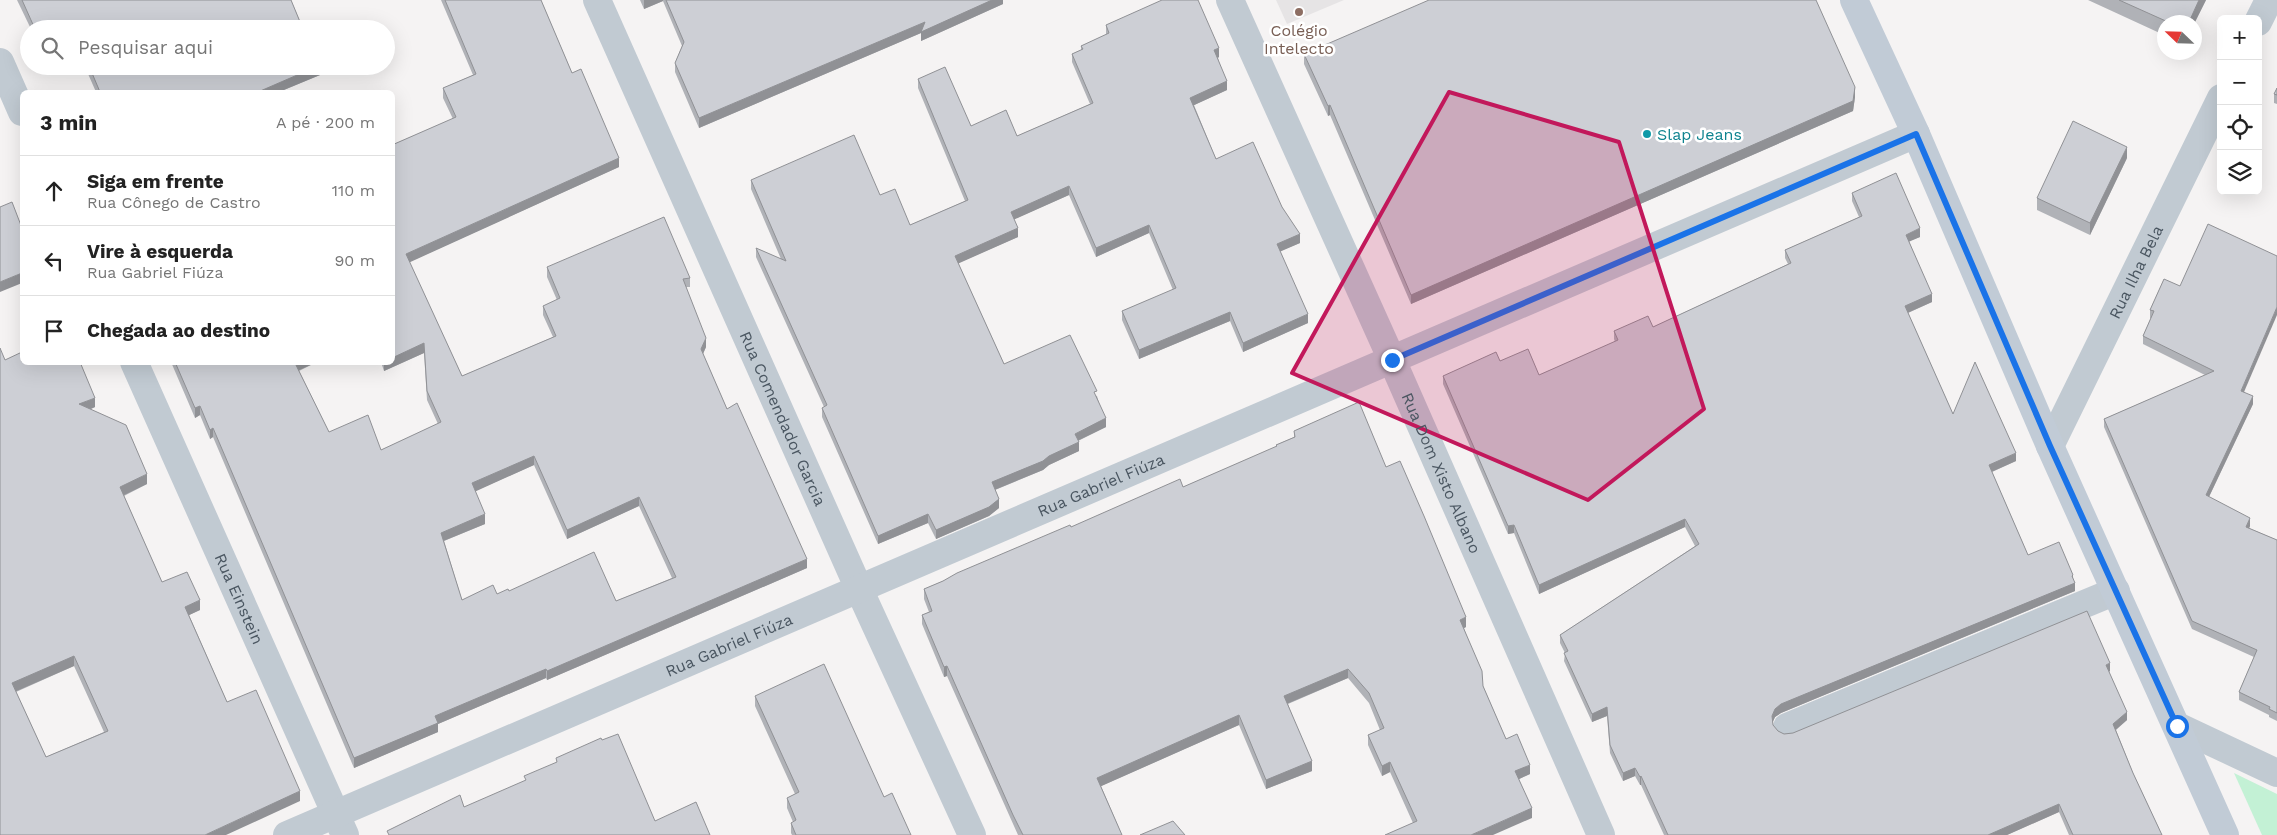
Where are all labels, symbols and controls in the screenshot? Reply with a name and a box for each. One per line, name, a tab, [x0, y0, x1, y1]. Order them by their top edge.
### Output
marker: Colégio Intelecto	[1293, 6, 1305, 18]
north arrow	[2157, 15, 2202, 60]
map controls	[2217, 15, 2262, 195]
button: +	[2217, 15, 2262, 60]
search box	[20, 20, 395, 75]
place label: Colégio Intelecto	[1264, 21, 1334, 58]
icon: search	[38, 34, 66, 62]
text: Pesquisar aqui	[78, 36, 213, 59]
button: −	[2217, 60, 2262, 105]
button: locate	[2217, 105, 2262, 150]
text: 3 min	[40, 110, 97, 135]
text: A pé · 200 m	[276, 113, 375, 132]
place label: Slap Jeans	[1657, 125, 1742, 144]
marker: Slap Jeans	[1641, 128, 1653, 140]
button: layers	[2217, 150, 2262, 195]
text: Siga em frente	[87, 170, 224, 193]
icon: ahead	[40, 177, 68, 205]
text: 110 m	[332, 181, 375, 200]
text: Rua Cônego de Castro	[87, 193, 261, 212]
street label: Rua Ilha Bela	[2105, 222, 2167, 322]
text: Vire à esquerda	[87, 240, 233, 263]
icon: left	[40, 247, 68, 275]
text: 90 m	[334, 251, 375, 270]
text: Rua Gabriel Fiúza	[87, 263, 223, 282]
icon: arrive	[40, 317, 68, 345]
text: Chegada ao destino	[87, 319, 270, 342]
street label: Rua Comendador Garcia	[736, 328, 830, 509]
route end	[1381, 349, 1404, 372]
street label: Rua Dom Xisto Albano	[1397, 390, 1485, 556]
street label: Rua Gabriel Fiúza	[1035, 450, 1168, 521]
street label: Rua Einstein	[211, 550, 268, 647]
street label: Rua Gabriel Fiúza	[663, 610, 796, 681]
route start	[2166, 715, 2189, 738]

